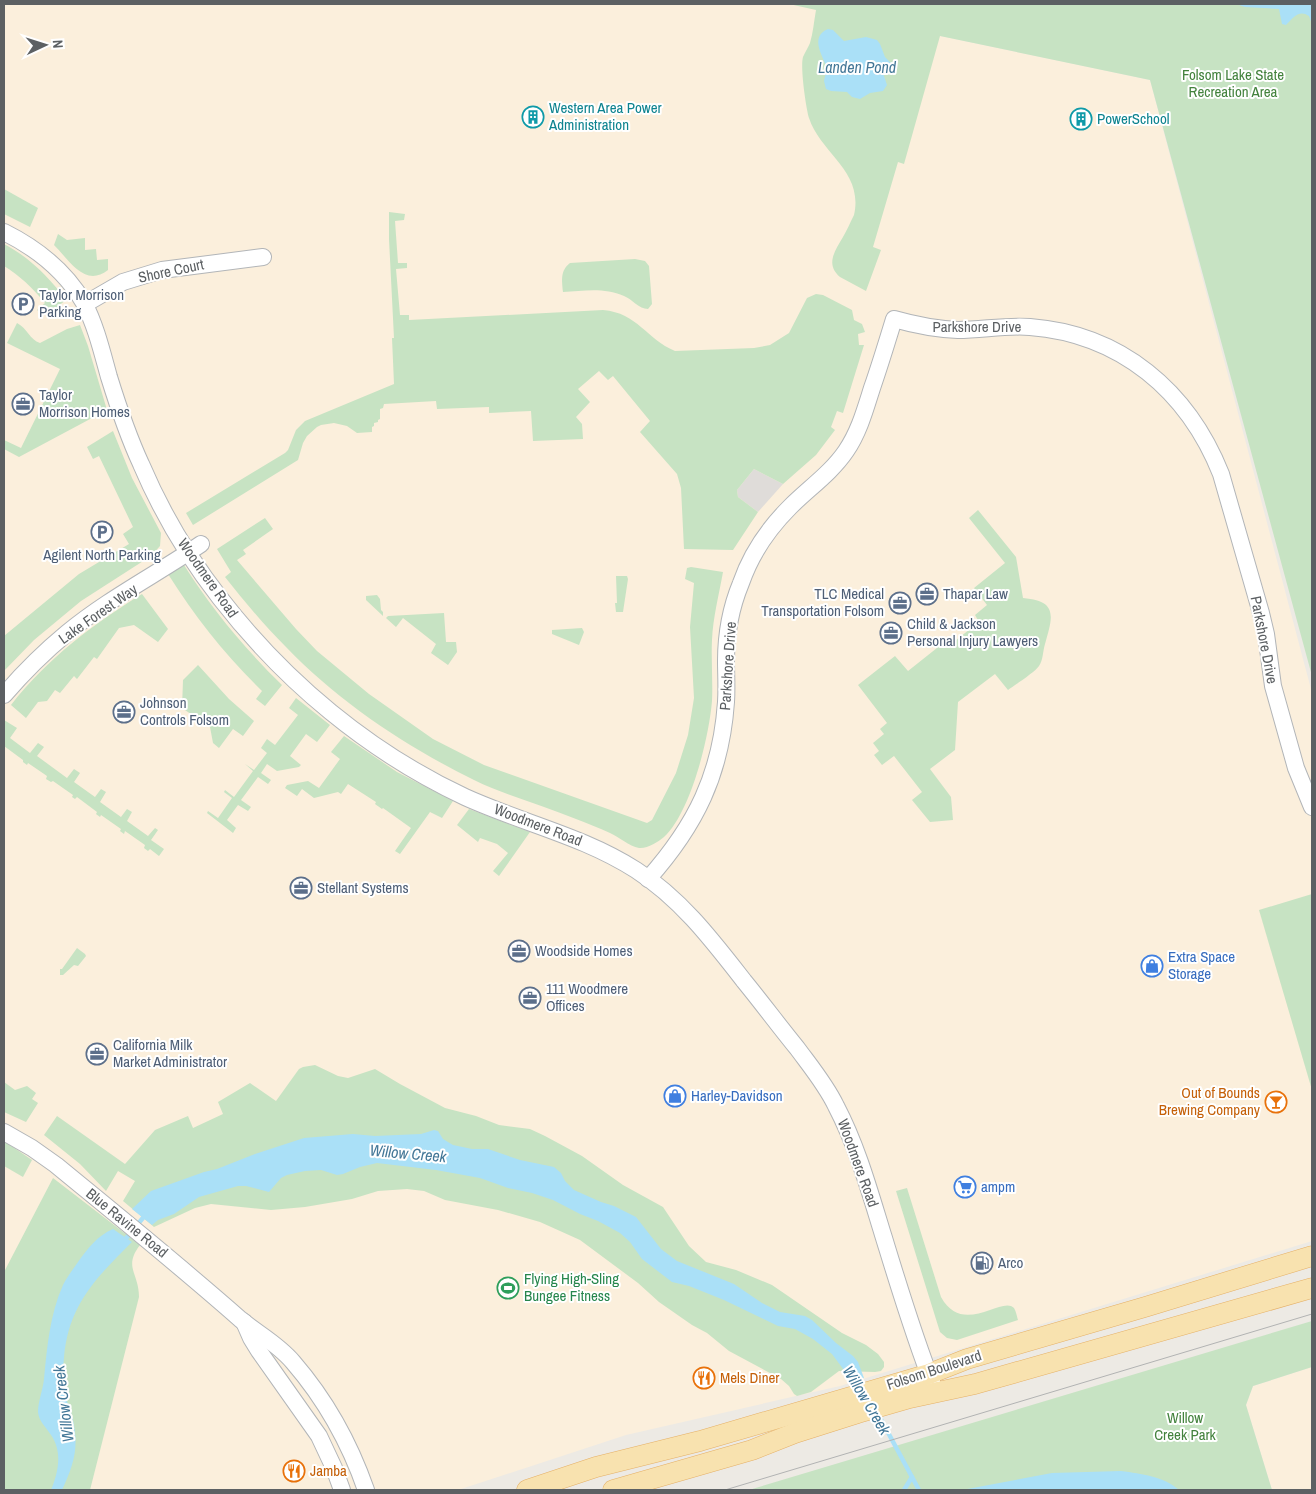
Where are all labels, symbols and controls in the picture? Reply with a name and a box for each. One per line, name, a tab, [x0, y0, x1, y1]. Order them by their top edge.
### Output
north arrow	[20, 20, 70, 70]
text: N	[49, 39, 67, 49]
water label: Landen Pond	[818, 56, 897, 78]
park label: Folsom Lake State Recreation Area	[1182, 64, 1284, 102]
place label: Western Area Power Administration	[548, 97, 662, 135]
building icon: Western Area Power Administration	[521, 105, 545, 129]
building icon: PowerSchool	[1069, 107, 1093, 131]
place label: PowerSchool	[1097, 108, 1169, 129]
street label: Shore Court	[136, 253, 206, 288]
place label: Taylor Morrison Parking	[39, 284, 124, 322]
parking icon: Taylor Morrison Parking	[11, 292, 35, 316]
street label: Parkshore Drive	[933, 316, 1022, 337]
place label: Taylor Morrison Homes	[39, 384, 130, 422]
office icon: Taylor Morrison Homes	[11, 392, 35, 416]
parking icon: Agilent North Parking	[90, 520, 114, 544]
street label: Woodmere Road	[173, 534, 244, 622]
place label: Agilent North Parking	[42, 544, 161, 565]
street label: Lake Forest Way	[54, 578, 142, 649]
office icon: Thapar Law	[915, 582, 939, 606]
place label: TLC Medical Transportation Folsom	[761, 583, 884, 621]
place label: Thapar Law	[943, 583, 1008, 604]
office icon: TLC Medical Transportation Folsom	[888, 591, 912, 615]
street label: Parkshore Drive	[1246, 594, 1283, 686]
place label: Child & Jackson Personal Injury Lawyers	[907, 613, 1038, 651]
street label: Parkshore Drive	[714, 621, 741, 711]
office icon: Child & Jackson Personal Injury Lawyers	[879, 621, 903, 645]
place label: Johnson Controls Folsom	[140, 692, 229, 730]
office icon: Johnson Controls Folsom	[112, 700, 136, 724]
street label: Woodmere Road	[491, 798, 585, 851]
office icon: Stellant Systems	[289, 876, 313, 900]
place label: Stellant Systems	[317, 877, 409, 898]
office icon: Woodside Homes	[507, 939, 531, 963]
place label: Woodside Homes	[535, 940, 633, 961]
place label: Extra Space Storage	[1168, 946, 1235, 984]
shop icon: Extra Space Storage	[1140, 954, 1164, 978]
place label: 111 Woodmere Offices	[546, 978, 628, 1016]
office icon: 111 Woodmere Offices	[518, 986, 542, 1010]
place label: California Milk Market Administrator	[113, 1034, 227, 1072]
office icon: California Milk Market Administrator	[85, 1042, 109, 1066]
place label: Out of Bounds Brewing Company	[1159, 1082, 1261, 1120]
shop icon: Harley-Davidson	[663, 1084, 687, 1108]
place label: Harley-Davidson	[691, 1085, 783, 1106]
bar icon: Out of Bounds Brewing Company	[1264, 1090, 1288, 1114]
street label: Woodmere Road	[833, 1116, 884, 1210]
water label: Willow Creek	[369, 1139, 448, 1167]
supermarket icon: ampm	[953, 1175, 977, 1199]
place label: ampm	[981, 1176, 1015, 1197]
street label: Blue Ravine Road	[82, 1183, 173, 1262]
fuel station icon: Arco	[970, 1251, 994, 1275]
place label: Arco	[997, 1252, 1023, 1273]
place label: Flying High-Sling Bungee Fitness	[524, 1268, 619, 1306]
sports icon: Flying High-Sling Bungee Fitness	[496, 1276, 520, 1300]
street label: Folsom Boulevard	[884, 1344, 984, 1395]
water label: Willow Creek	[838, 1361, 896, 1439]
water label: Willow Creek	[47, 1364, 79, 1444]
restaurant icon: Mels Diner	[692, 1366, 716, 1390]
place label: Mels Diner	[720, 1367, 779, 1388]
park label: Willow Creek Park	[1154, 1407, 1217, 1445]
restaurant icon: Jamba	[282, 1459, 306, 1483]
place label: Jamba	[310, 1460, 347, 1481]

